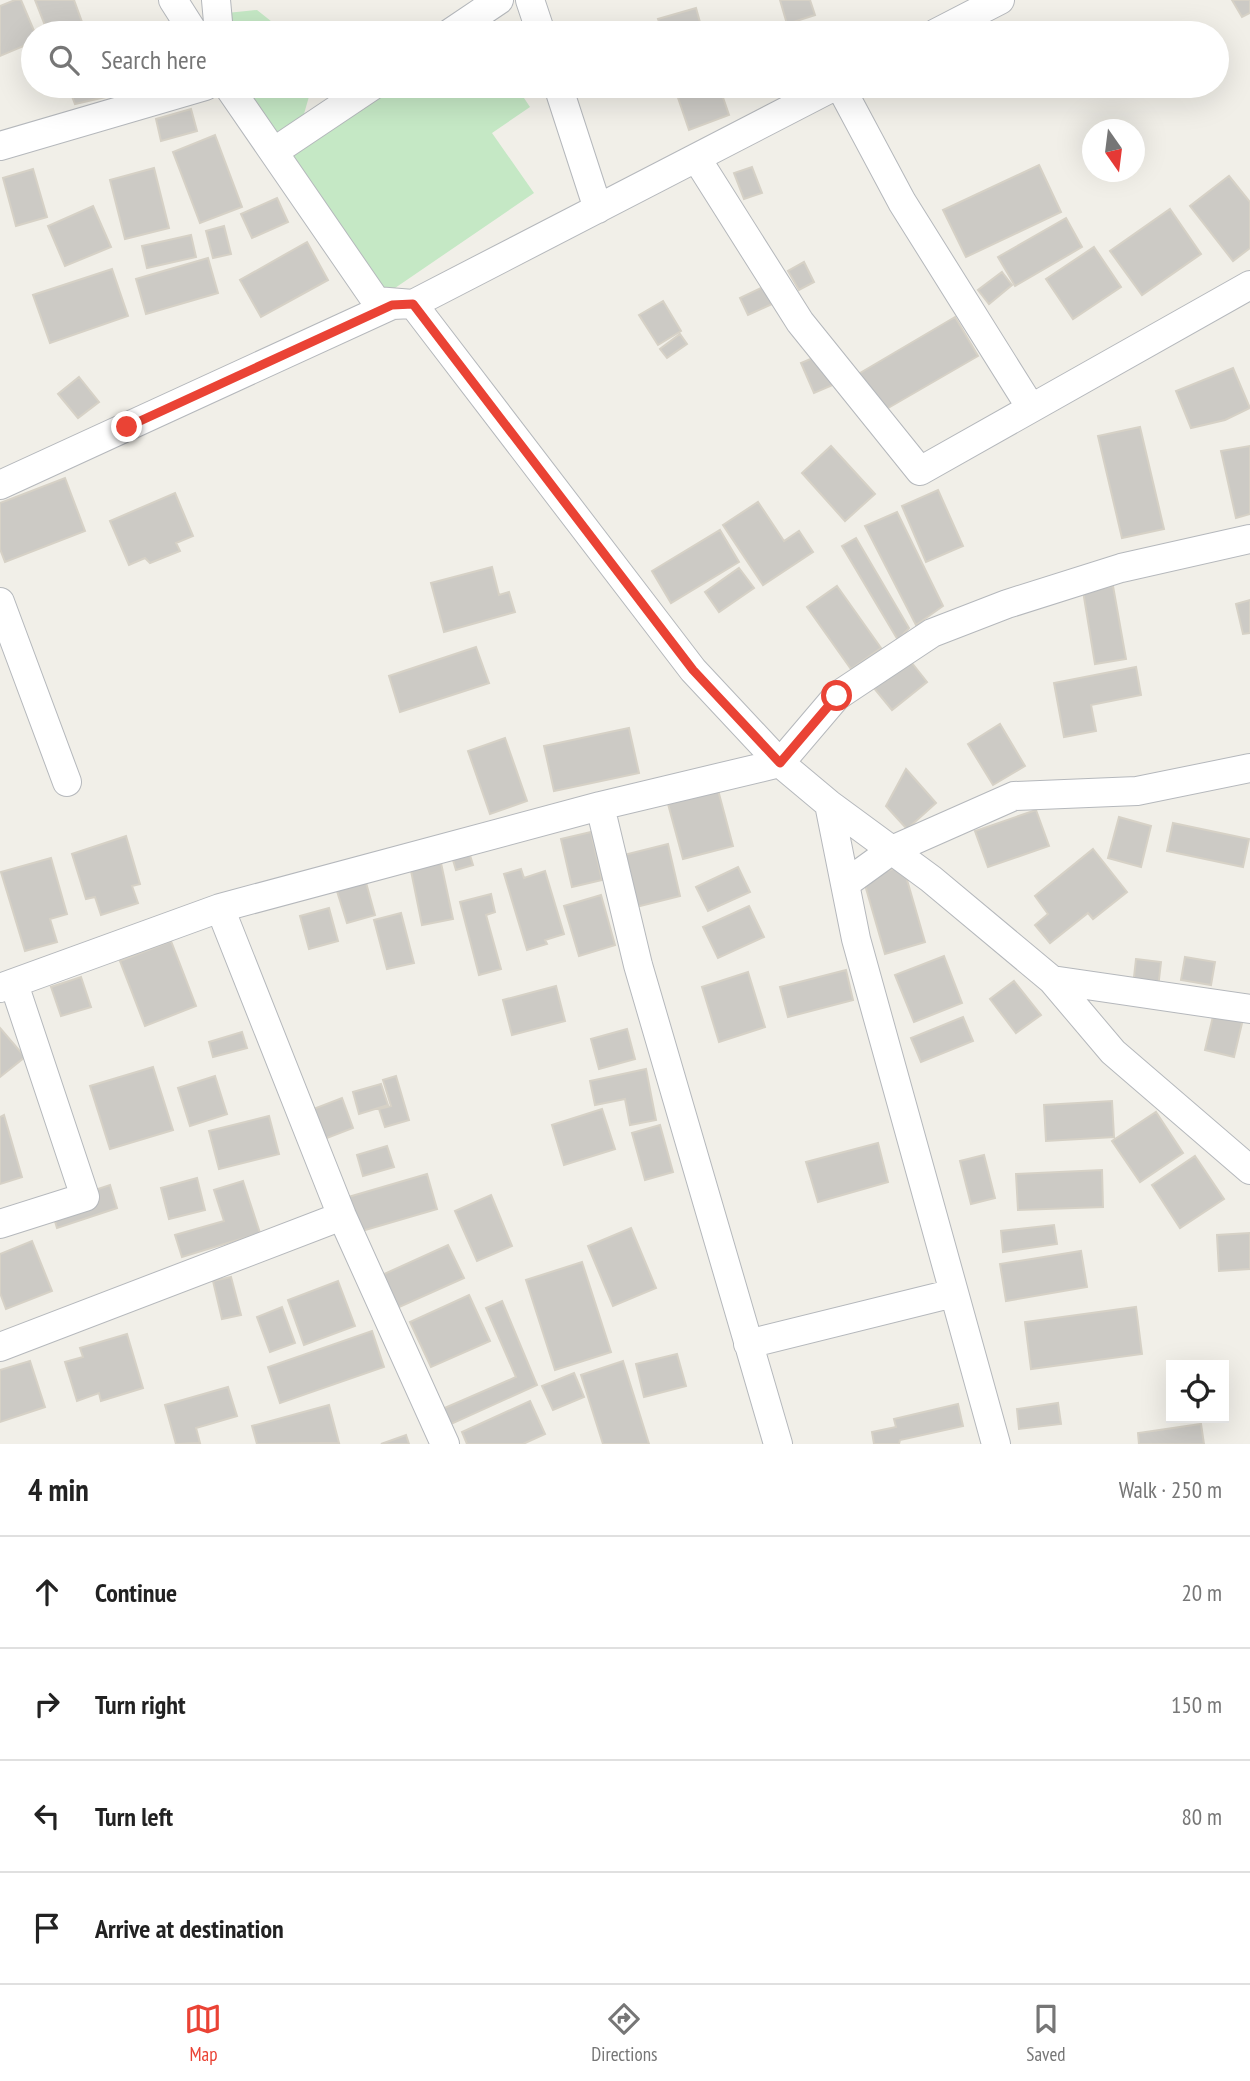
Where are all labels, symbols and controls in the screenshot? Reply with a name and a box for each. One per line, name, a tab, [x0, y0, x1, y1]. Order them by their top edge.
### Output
search box	[21, 21, 1229, 98]
icon: search	[45, 41, 83, 79]
text: Search here	[101, 43, 207, 76]
north arrow	[1082, 119, 1145, 182]
route end	[111, 411, 142, 442]
route start	[821, 680, 852, 711]
map controls	[1166, 1360, 1229, 1423]
button: locate	[1166, 1360, 1229, 1423]
text: 4 min	[28, 1470, 89, 1509]
text: Walk · 250 m	[1119, 1475, 1222, 1504]
icon: ahead	[28, 1573, 66, 1611]
text: Continue	[95, 1576, 177, 1609]
text: 20 m	[1181, 1578, 1222, 1607]
icon: right	[28, 1685, 66, 1723]
text: Turn right	[95, 1688, 186, 1721]
text: 150 m	[1171, 1690, 1222, 1719]
icon: left	[28, 1797, 66, 1835]
text: Turn left	[95, 1800, 173, 1833]
text: 80 m	[1181, 1802, 1222, 1831]
icon: arrive	[28, 1909, 66, 1947]
text: Arrive at destination	[95, 1912, 284, 1945]
tab: Map	[184, 2000, 222, 2066]
tab: Directions	[591, 2000, 657, 2066]
tab: Saved	[1026, 2000, 1066, 2066]

